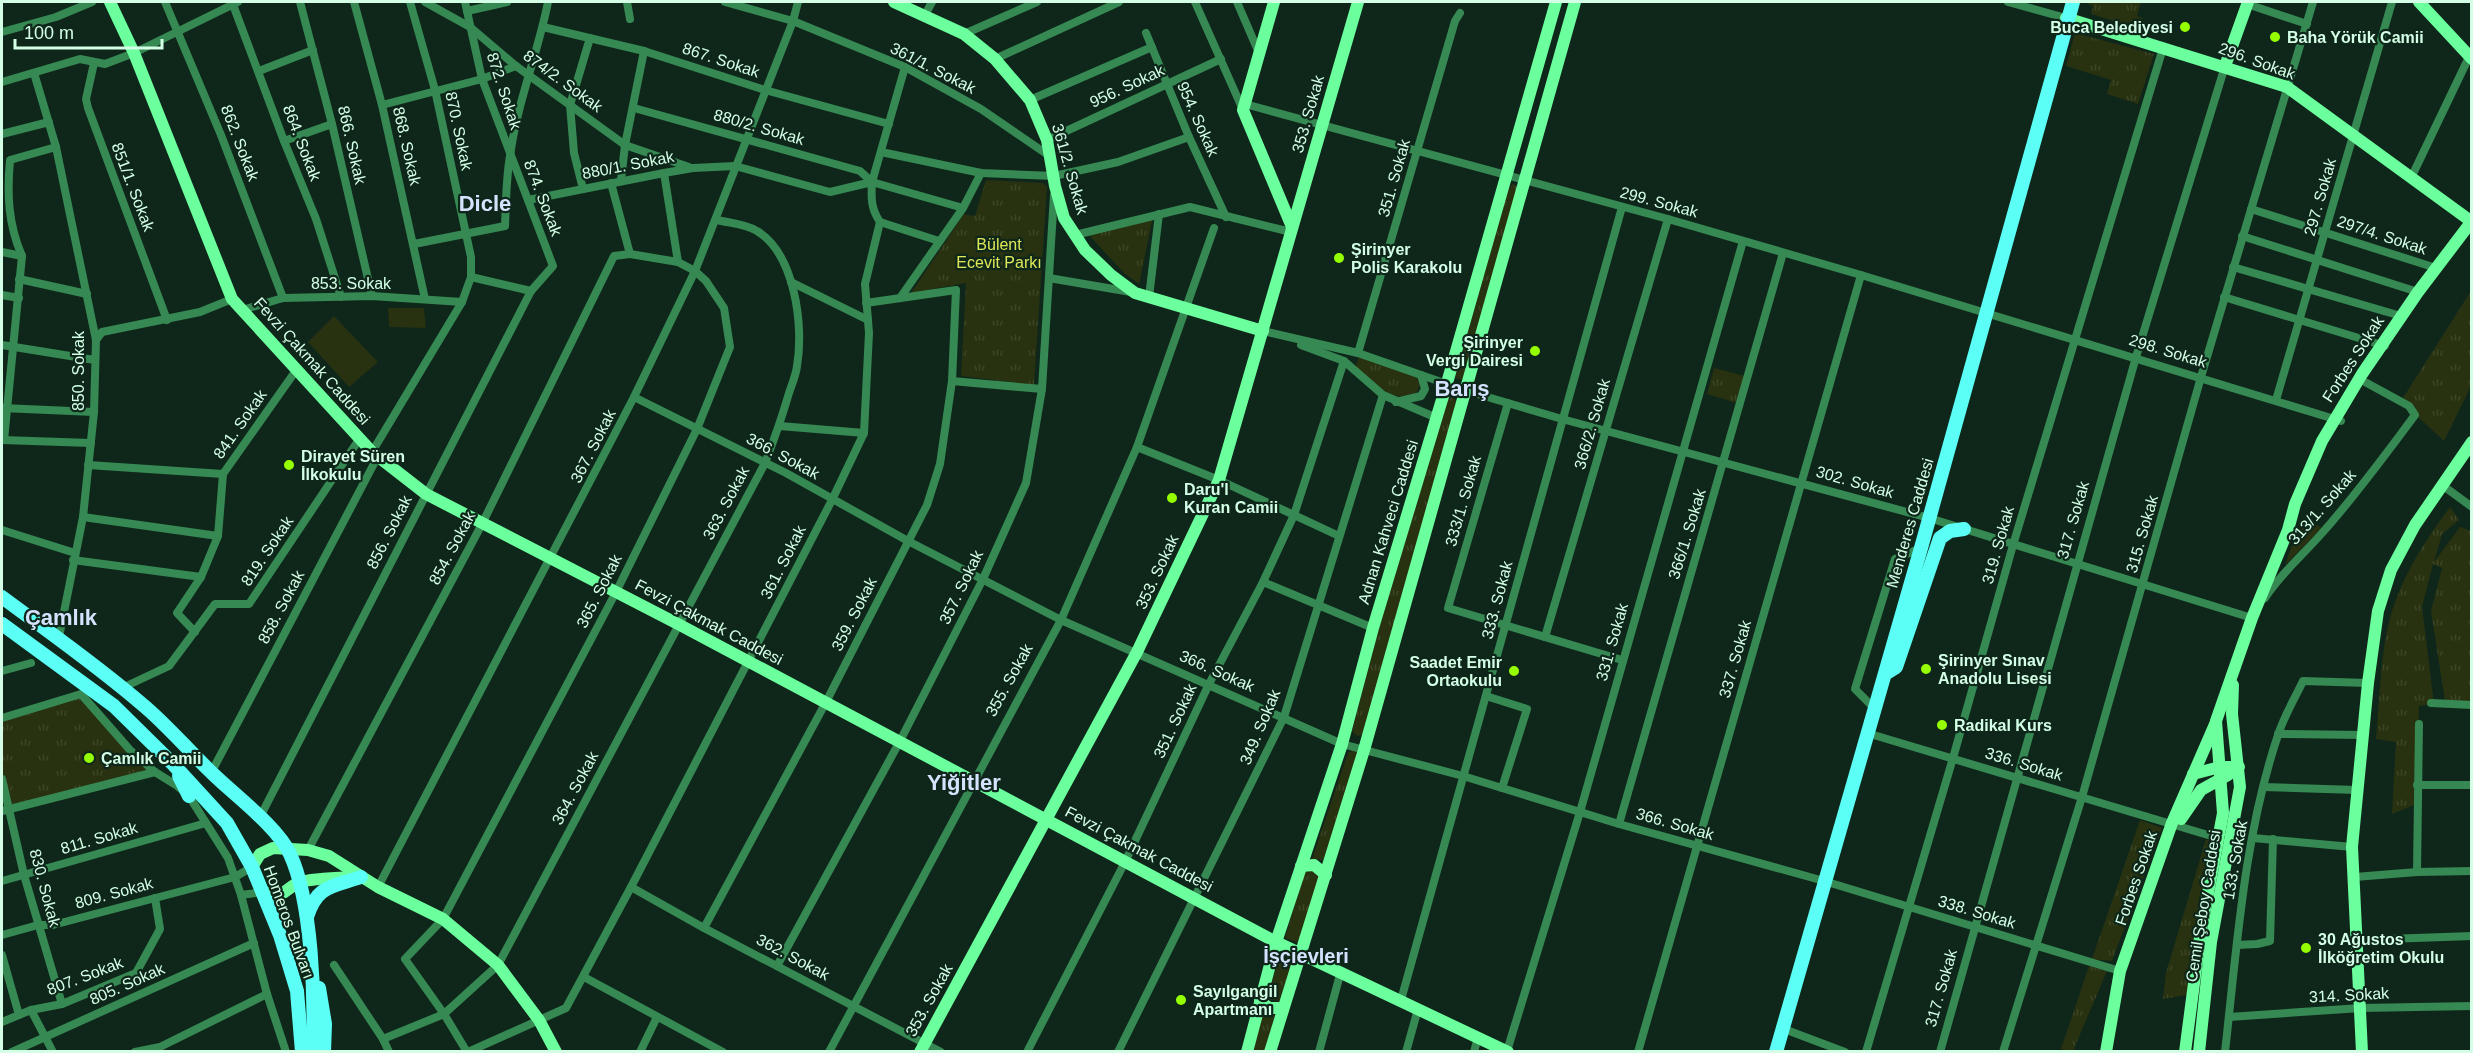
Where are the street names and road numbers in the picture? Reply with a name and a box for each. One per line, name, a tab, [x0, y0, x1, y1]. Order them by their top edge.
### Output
street label: 361/1. Sokak	[888, 39, 979, 97]
street label: 296. Sokak	[2216, 39, 2298, 83]
street label: 867. Sokak	[680, 40, 763, 81]
street label: 874/2. Sokak	[520, 47, 607, 116]
street label: 872. Sokak	[484, 50, 525, 133]
street label: 956. Sokak	[1087, 61, 1168, 111]
street label: 353. Sokak	[1289, 72, 1327, 155]
street label: 954. Sokak	[1174, 79, 1222, 160]
street label: 870. Sokak	[442, 90, 476, 173]
street label: 862. Sokak	[218, 103, 263, 184]
street label: 864. Sokak	[280, 103, 325, 184]
street label: 866. Sokak	[335, 104, 370, 187]
street label: 868. Sokak	[390, 105, 425, 188]
street label: 880/2. Sokak	[712, 106, 807, 148]
street label: 361/2. Sokak	[1049, 122, 1091, 217]
street label: 351. Sokak	[1375, 136, 1413, 219]
street label: 851/1. Sokak	[108, 140, 158, 235]
street label: 880/1. Sokak	[581, 148, 676, 182]
street label: 297. Sokak	[2301, 155, 2339, 238]
street label: 874. Sokak	[521, 158, 566, 239]
street label: 299. Sokak	[1618, 183, 1701, 221]
street label: 297/4. Sokak	[2335, 212, 2430, 258]
street label: 853. Sokak	[311, 275, 392, 292]
street label: Fevzi Çakmak Caddesi	[251, 294, 373, 428]
street label: Forbes Sokak	[2319, 312, 2388, 405]
street label: 850. Sokak	[70, 330, 87, 411]
street label: 298. Sokak	[2127, 331, 2210, 371]
street label: 366/2. Sokak	[1571, 376, 1613, 471]
street label: 841. Sokak	[210, 386, 270, 462]
street label: 367. Sokak	[567, 406, 619, 486]
street label: 366. Sokak	[744, 430, 823, 483]
street label: Adnan Kahveci Caddesi	[1355, 438, 1421, 606]
street label: 333/1. Sokak	[1442, 453, 1484, 548]
street label: Menderes Caddesi	[1883, 456, 1937, 590]
street label: 363. Sokak	[700, 463, 753, 542]
street label: 302. Sokak	[1814, 463, 1897, 501]
street label: 313/1. Sokak	[2285, 465, 2360, 548]
street label: 317. Sokak	[2054, 478, 2092, 561]
street label: 366/1. Sokak	[1665, 486, 1709, 581]
street label: 856. Sokak	[363, 492, 415, 572]
street label: 315. Sokak	[2123, 492, 2161, 575]
street label: 319. Sokak	[1979, 503, 2017, 586]
street label: 854. Sokak	[426, 508, 479, 587]
street label: 819. Sokak	[238, 512, 297, 589]
street label: 361. Sokak	[757, 522, 809, 602]
street label: 353. Sokak	[1132, 531, 1182, 612]
street label: 357. Sokak	[936, 546, 987, 627]
street label: 365. Sokak	[573, 551, 625, 631]
street label: 333. Sokak	[1478, 558, 1516, 641]
street label: 858. Sokak	[255, 567, 308, 646]
street label: 359. Sokak	[828, 574, 880, 654]
street label: Fevzi Çakmak Caddesi	[632, 576, 786, 668]
street label: 331. Sokak	[1593, 600, 1631, 683]
street label: 337. Sokak	[1716, 617, 1754, 700]
street label: 355. Sokak	[982, 640, 1036, 719]
street label: 366. Sokak	[1177, 647, 1258, 695]
street label: 351. Sokak	[1150, 680, 1200, 761]
street label: 349. Sokak	[1237, 686, 1284, 767]
street label: 336. Sokak	[1983, 744, 2066, 784]
street label: 364. Sokak	[549, 748, 602, 827]
street label: Fevzi Çakmak Caddesi	[1062, 803, 1216, 895]
street label: 366. Sokak	[1634, 805, 1717, 843]
street label: 133. Sokak	[2220, 818, 2250, 901]
street label: 811. Sokak	[59, 819, 140, 857]
street label: Forbes Sokak	[2112, 828, 2160, 927]
street label: Cemil Şeboy Caddesi	[2183, 829, 2223, 983]
street label: 830. Sokak	[26, 847, 64, 930]
street label: Homeros Bulvarı	[261, 863, 317, 981]
street label: 809. Sokak	[73, 874, 156, 912]
street label: 338. Sokak	[1936, 892, 2019, 932]
street label: 362. Sokak	[754, 931, 833, 984]
street label: 317. Sokak	[1922, 946, 1960, 1029]
street label: 807. Sokak	[45, 953, 126, 998]
street label: 805. Sokak	[87, 960, 168, 1008]
street label: 353. Sokak	[902, 960, 956, 1039]
street label: 314. Sokak	[2309, 984, 2390, 1006]

